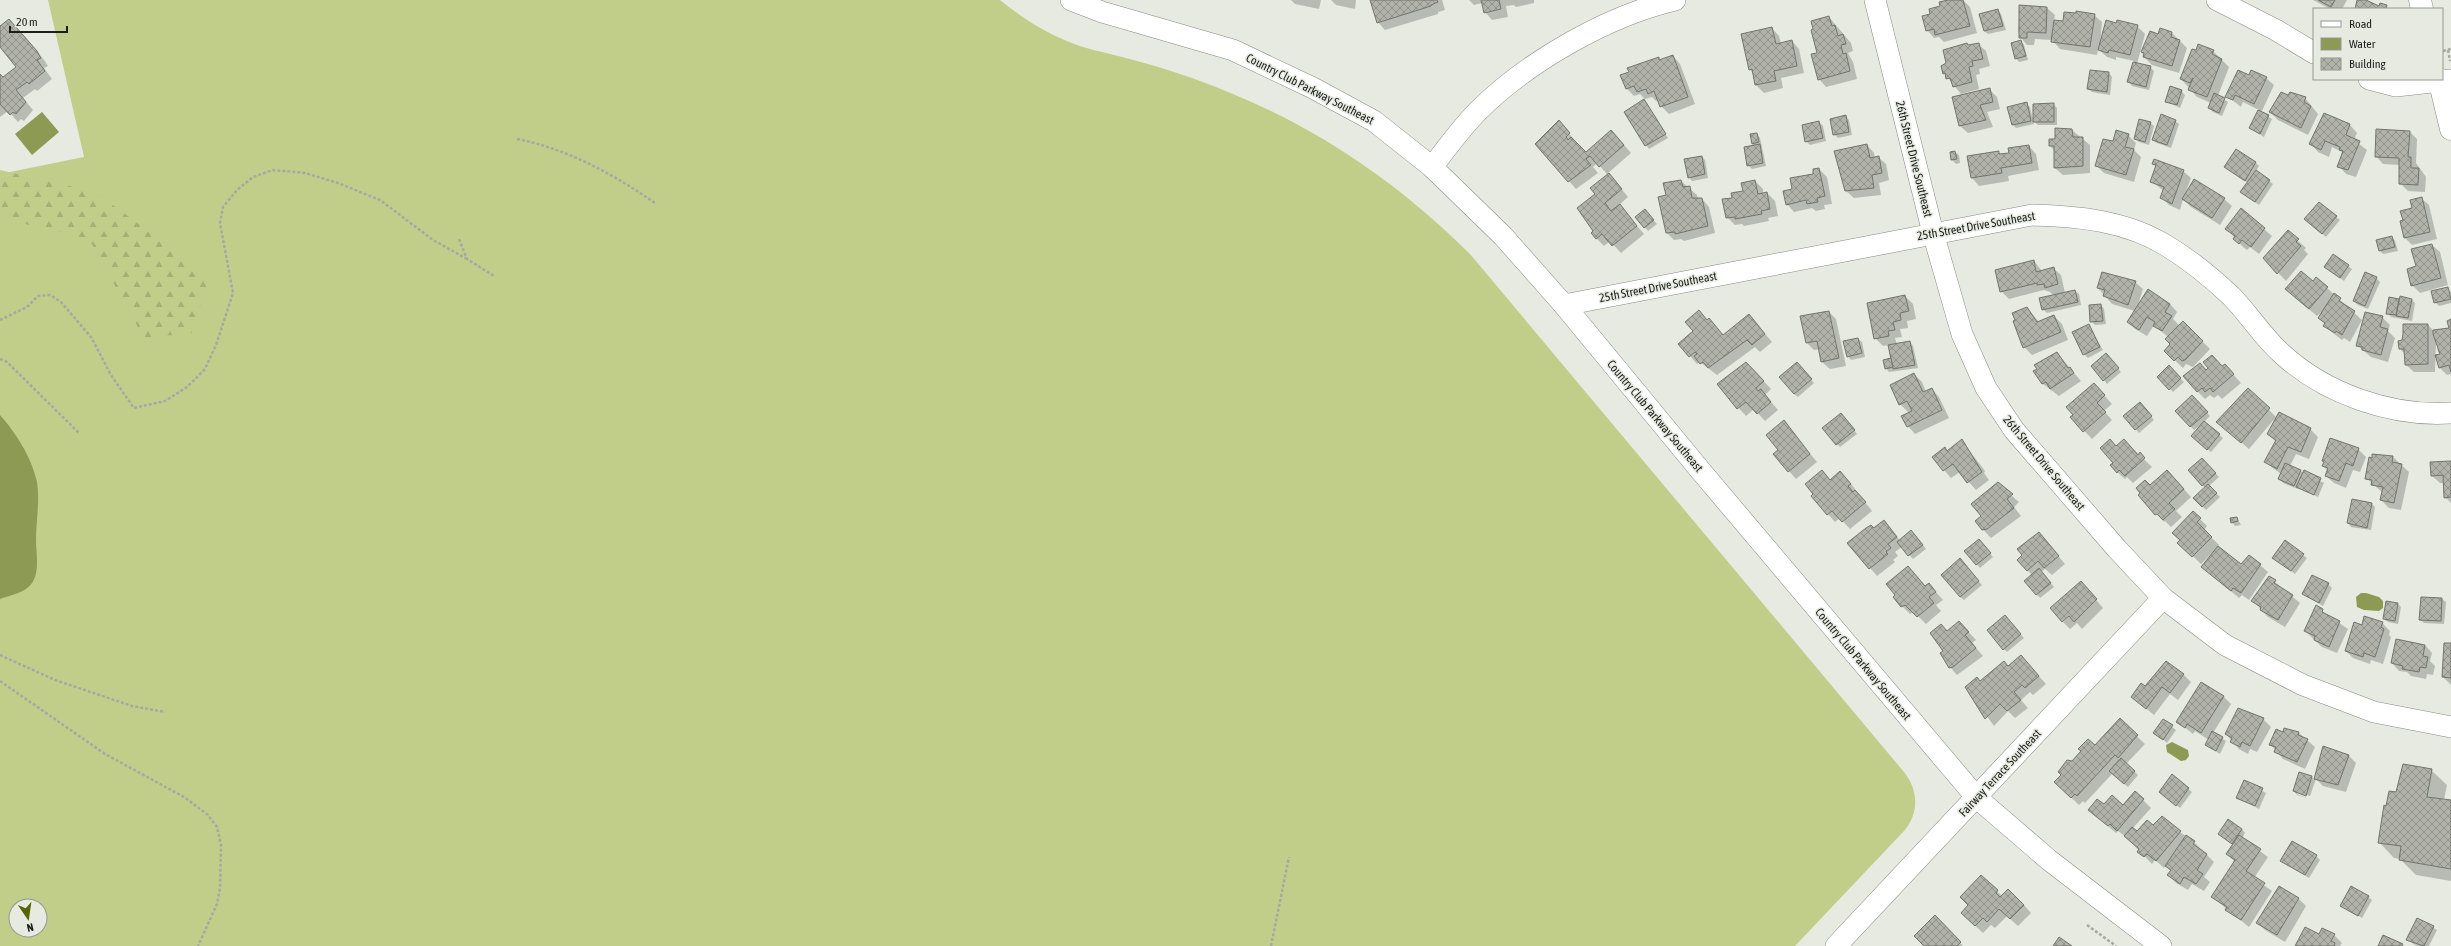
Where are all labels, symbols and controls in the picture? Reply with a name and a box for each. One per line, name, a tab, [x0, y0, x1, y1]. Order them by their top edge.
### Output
scale bar	[10, 8, 67, 34]
legend	[2313, 8, 2443, 80]
text: 20 m	[16, 15, 38, 29]
text: Road	[2349, 17, 2372, 31]
text: Water	[2349, 37, 2376, 51]
street label: Country Club Parkway Southeast	[1244, 51, 1377, 128]
text: Building	[2349, 57, 2387, 71]
street label: 26th Street Drive Southeast	[1893, 99, 1935, 219]
street label: 25th Street Drive Southeast	[1916, 209, 2037, 243]
street label: 25th Street Drive Southeast	[1598, 269, 1719, 305]
street label: Country Club Parkway Southeast	[1604, 357, 1706, 475]
street label: 26th Street Drive Southeast	[2000, 413, 2088, 514]
street label: Country Club Parkway Southeast	[1812, 605, 1914, 723]
street label: Fairway Terrace Southeast	[1956, 726, 2044, 820]
north arrow	[8, 898, 48, 938]
text: N	[26, 921, 35, 934]

